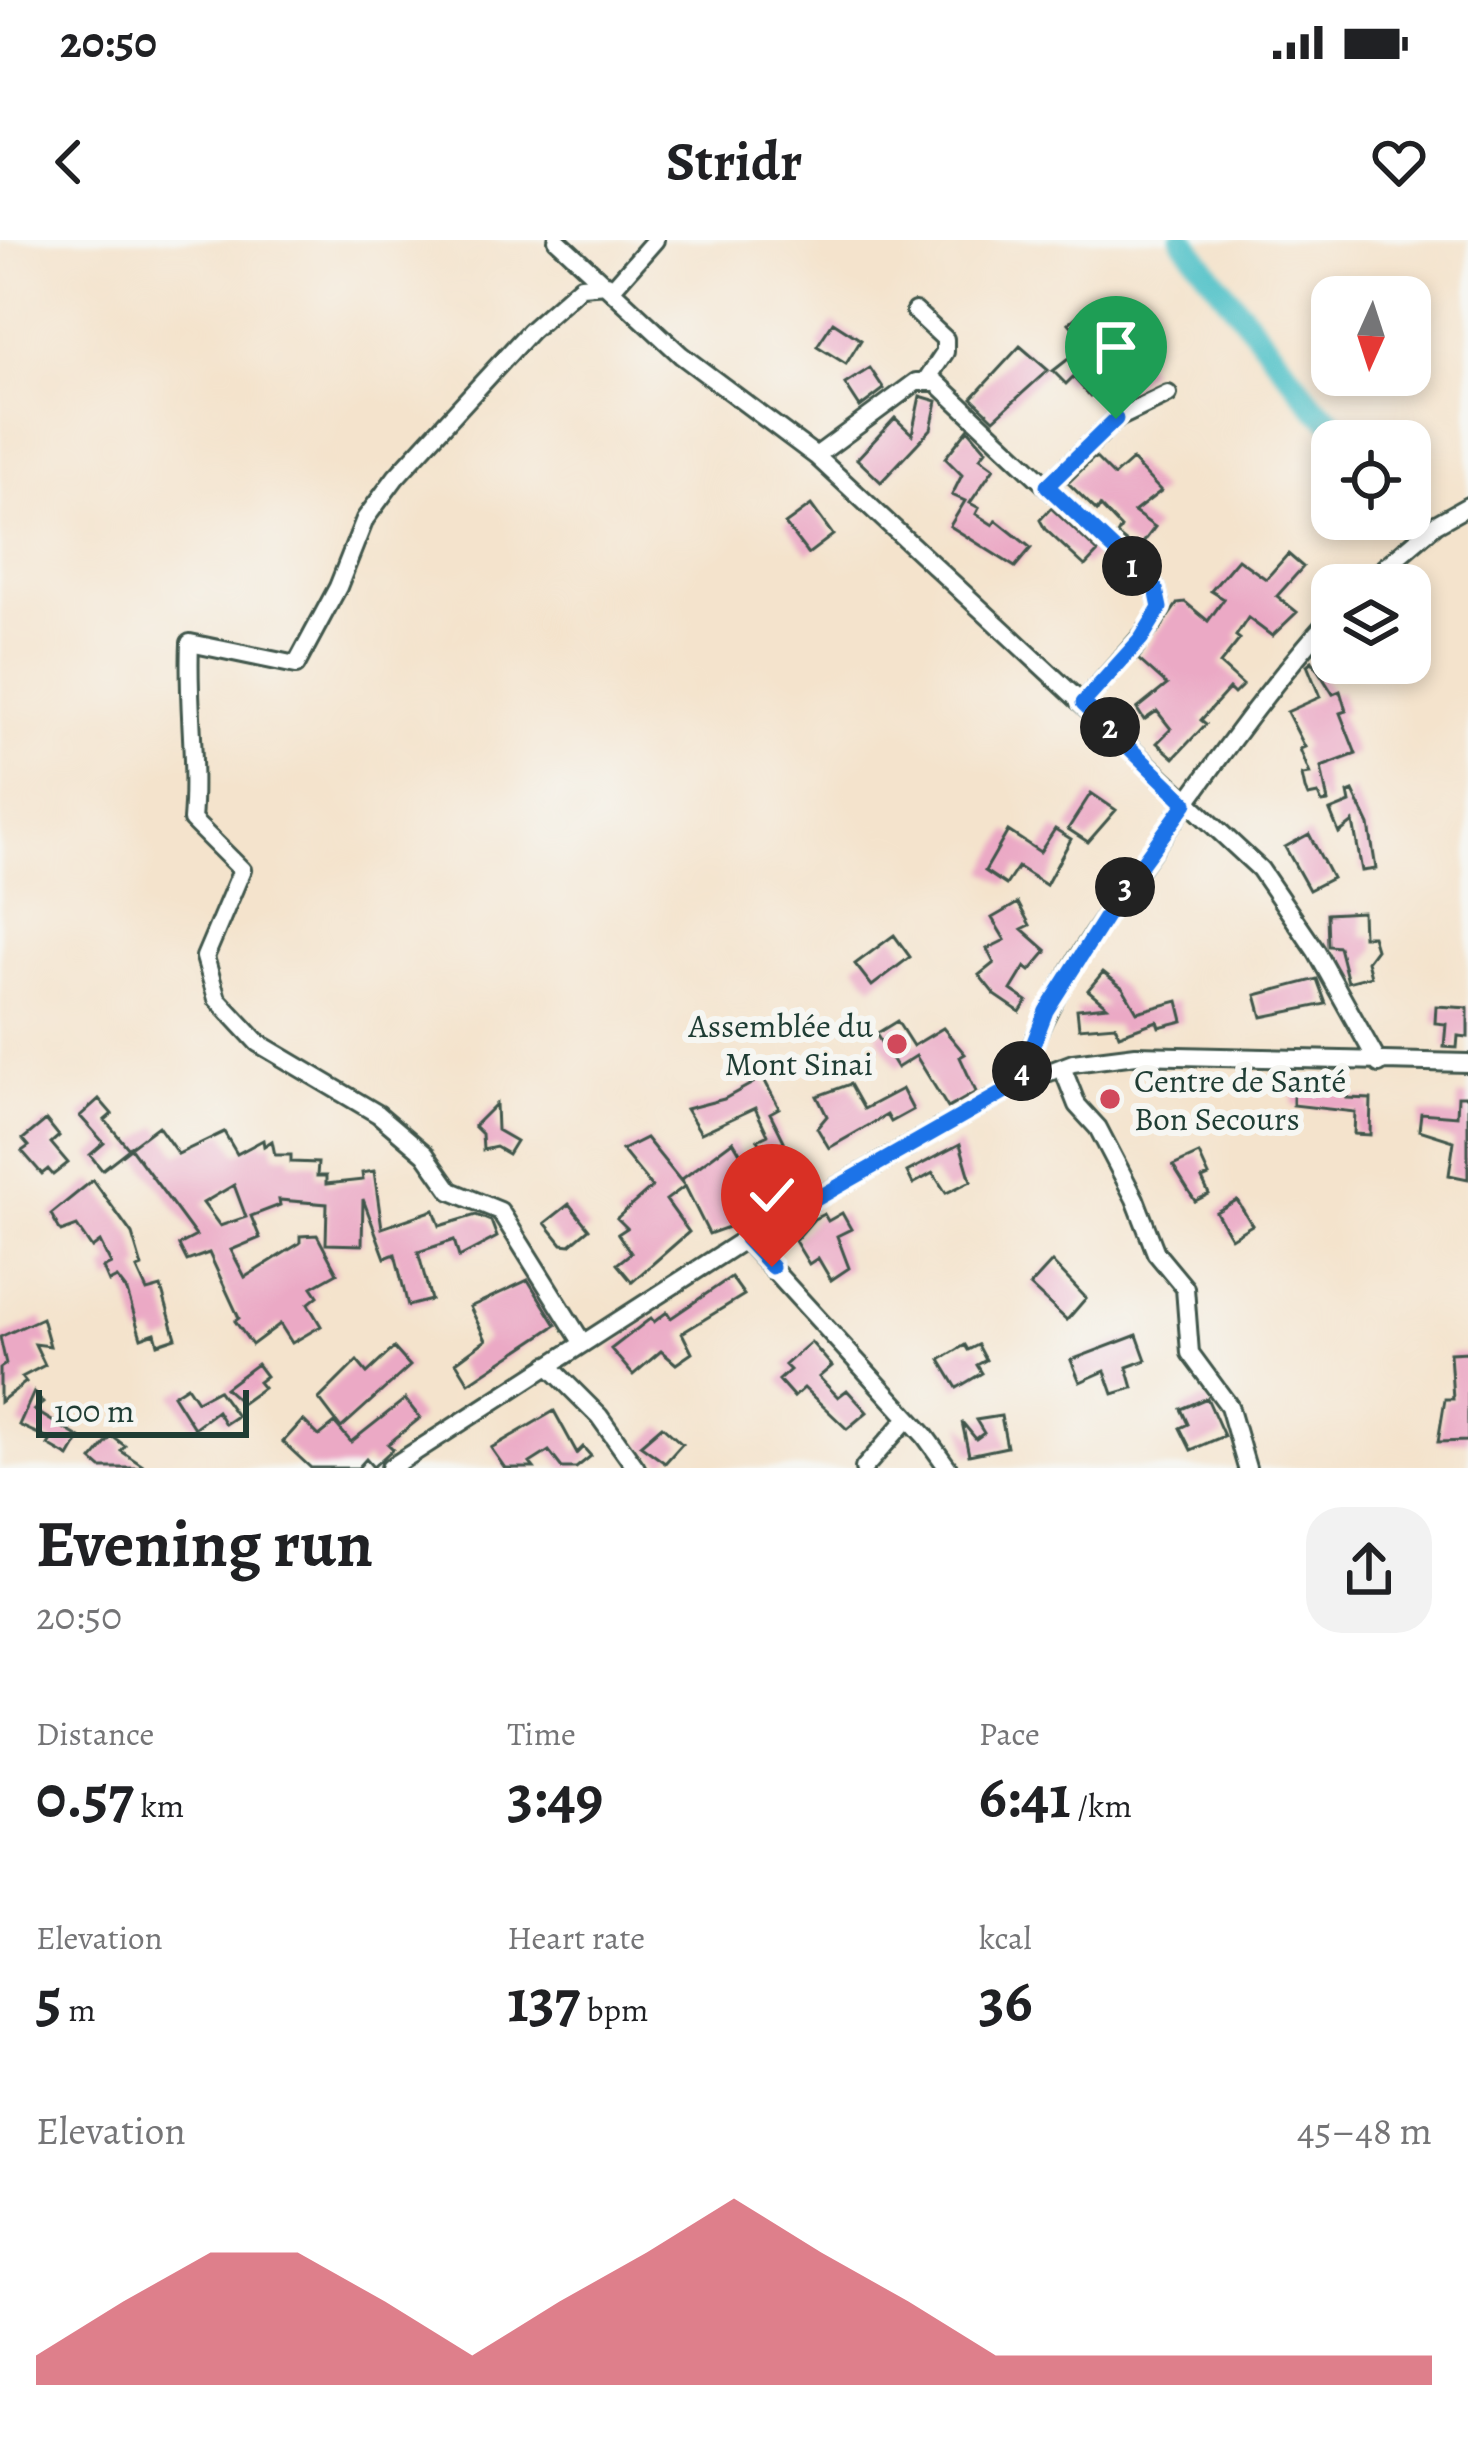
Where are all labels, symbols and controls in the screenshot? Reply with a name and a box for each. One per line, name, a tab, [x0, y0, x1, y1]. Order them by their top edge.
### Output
text: 20:50	[60, 11, 157, 73]
text: Stridr	[666, 125, 802, 199]
icon: back	[36, 129, 102, 195]
icon: heart	[1366, 129, 1432, 195]
north arrow	[1311, 276, 1431, 396]
map controls	[1311, 276, 1431, 684]
pin	[1065, 296, 1167, 419]
icon: arrive	[1083, 314, 1149, 380]
button: locate	[1311, 420, 1431, 540]
pin: 1	[1102, 536, 1162, 596]
text: 1	[1126, 543, 1138, 588]
button: layers	[1311, 564, 1431, 684]
pin: 2	[1080, 697, 1140, 757]
text: 2	[1102, 704, 1118, 749]
pin: 3	[1095, 857, 1155, 917]
text: 3	[1118, 864, 1132, 909]
place label: Assemblée du Mont Sinai	[687, 1003, 873, 1086]
marker: Assemblée du Mont Sinai	[884, 1031, 910, 1057]
pin: 4	[992, 1041, 1052, 1101]
text: 4	[1014, 1048, 1030, 1093]
place label: Centre de Santé Bon Secours	[1134, 1058, 1346, 1141]
marker: Centre de Santé Bon Secours	[1097, 1086, 1123, 1112]
pin	[721, 1144, 823, 1267]
icon: check	[739, 1162, 805, 1228]
scale bar	[36, 1384, 249, 1437]
text: 100 m	[54, 1388, 134, 1433]
text: Evening run	[36, 1499, 373, 1589]
button: share	[1306, 1507, 1432, 1633]
text: 20:50	[36, 1589, 122, 1642]
text: Distance	[36, 1711, 154, 1756]
text: Time	[507, 1711, 576, 1756]
text: Pace	[979, 1711, 1040, 1756]
text: 0.57	[36, 1756, 134, 1838]
text: 3:49	[507, 1756, 603, 1838]
text: 6:41	[979, 1756, 1071, 1838]
text: km	[134, 1783, 184, 1828]
text: /km	[1071, 1783, 1132, 1828]
text: Elevation	[36, 1915, 163, 1960]
text: Heart rate	[507, 1915, 645, 1960]
text: kcal	[979, 1915, 1032, 1960]
text: 5	[36, 1960, 62, 2042]
text: 137	[507, 1960, 580, 2042]
text: 36	[979, 1960, 1032, 2042]
text: m	[62, 1987, 96, 2032]
text: bpm	[580, 1987, 648, 2032]
text: Elevation	[36, 2104, 186, 2157]
text: 45–48 m	[1297, 2104, 1432, 2157]

